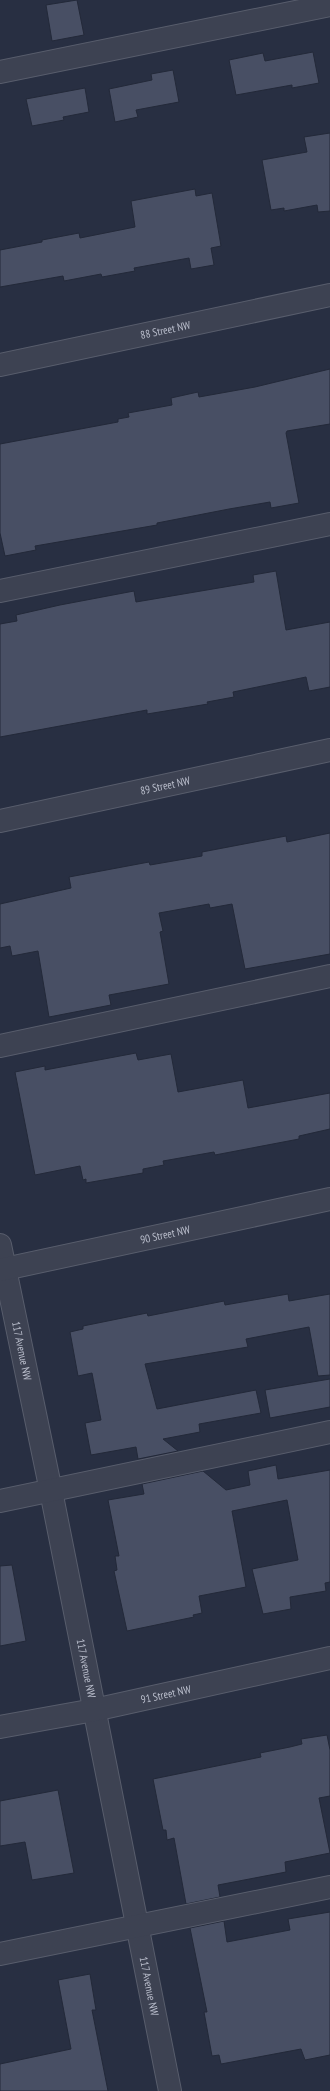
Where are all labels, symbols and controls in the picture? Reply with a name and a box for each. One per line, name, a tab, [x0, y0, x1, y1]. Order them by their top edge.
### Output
street label: 88 Street NW	[139, 318, 192, 342]
street label: 89 Street NW	[139, 773, 192, 798]
street label: 90 Street NW	[139, 1222, 192, 1247]
street label: 117 Avenue NW	[9, 1320, 35, 1382]
street label: 117 Avenue NW	[73, 1638, 99, 1700]
street label: 91 Street NW	[139, 1682, 193, 1706]
street label: 117 Avenue NW	[136, 1955, 162, 2017]

